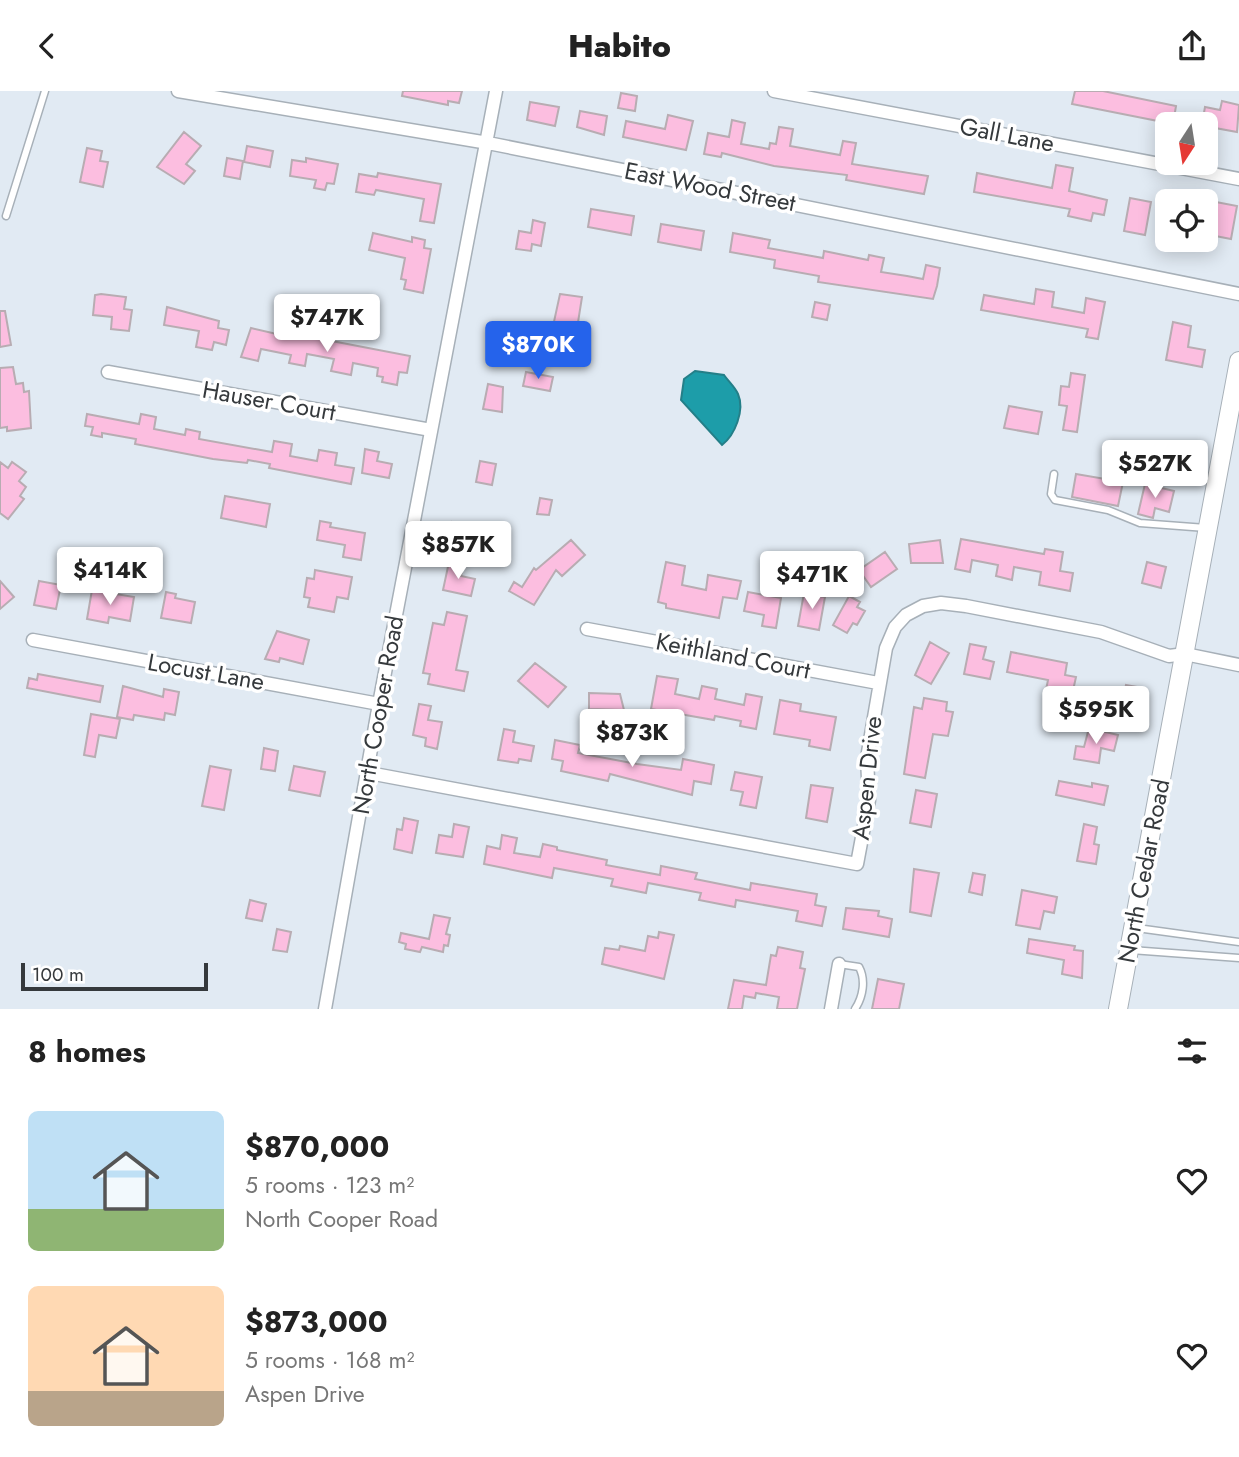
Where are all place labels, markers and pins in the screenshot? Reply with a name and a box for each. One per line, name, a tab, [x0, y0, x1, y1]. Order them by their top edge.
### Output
pin: $747K	[278, 295, 376, 354]
pin: $870K	[489, 321, 587, 381]
pin: $527K	[1106, 441, 1204, 500]
pin: $857K	[409, 521, 507, 581]
pin: $414K	[61, 547, 159, 607]
pin: $471K	[763, 552, 861, 611]
pin: $595K	[1047, 687, 1145, 746]
pin: $873K	[583, 709, 681, 769]

